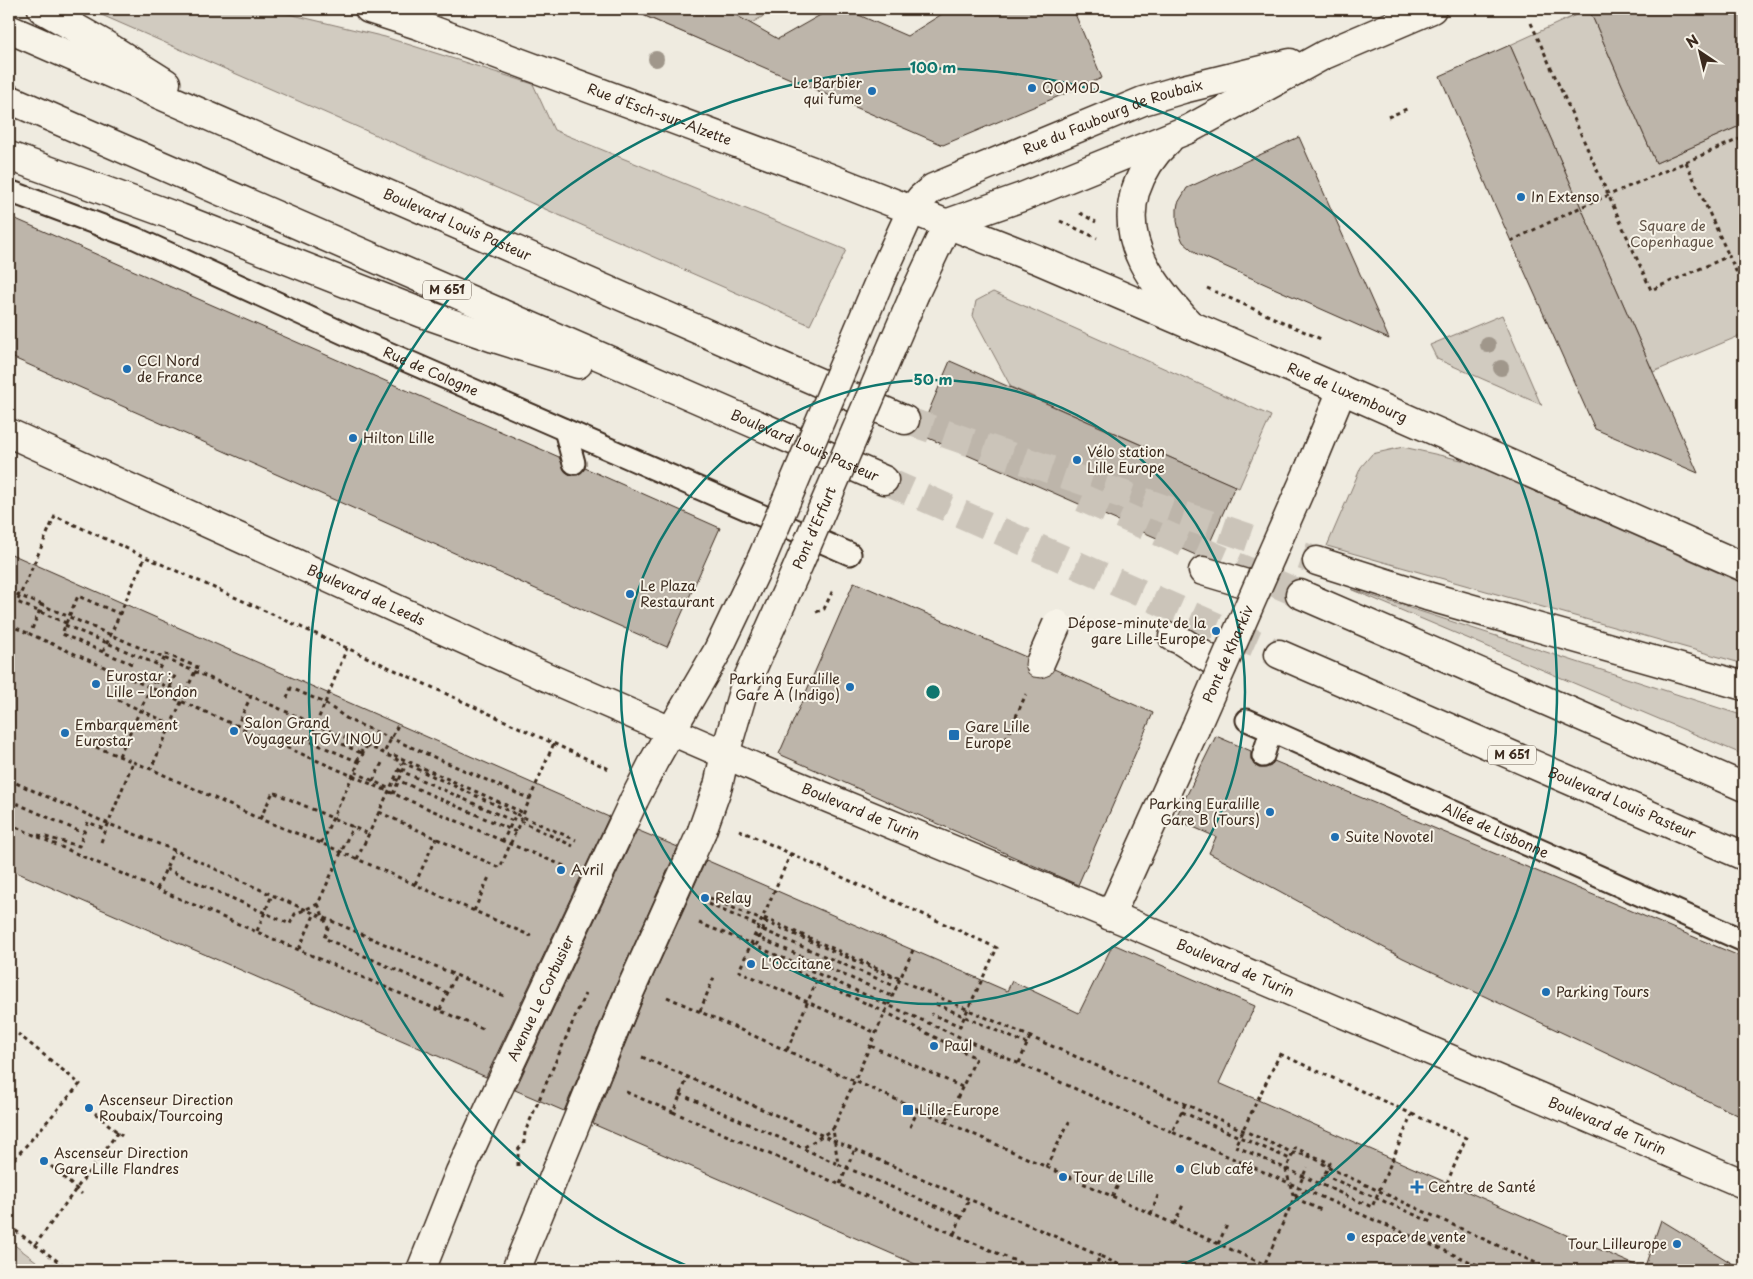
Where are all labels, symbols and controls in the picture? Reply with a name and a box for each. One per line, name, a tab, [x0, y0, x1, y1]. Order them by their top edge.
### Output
north arrow	[1676, 28, 1726, 78]
text: N	[1682, 29, 1703, 53]
text: 100 m	[910, 55, 956, 78]
place label: Le Barbier qui fume	[793, 72, 863, 109]
street label: Rue du Faubourg de Roubaix	[1019, 74, 1204, 160]
place label: QOMOD	[1042, 77, 1100, 98]
street label: Rue d'Esch-sur-Alzette	[584, 78, 735, 150]
marker: QOMOD	[1026, 82, 1038, 94]
marker: Le Barbier qui fume	[866, 85, 878, 97]
street label: Boulevard Louis Pasteur	[380, 183, 535, 266]
place label: In Extenso	[1531, 186, 1600, 207]
marker: In Extenso	[1515, 191, 1527, 203]
park label: Square de Copenhague	[1630, 215, 1714, 252]
road number: M 651	[423, 280, 471, 300]
street label: Rue de Cologne	[380, 341, 482, 401]
place label: CCI Nord de France	[137, 350, 203, 387]
street label: Rue de Luxembourg	[1284, 357, 1411, 427]
marker: CCI Nord de France	[121, 363, 133, 375]
text: 50 m	[914, 367, 952, 390]
street label: Boulevard Louis Pasteur	[728, 404, 883, 487]
place label: Hilton Lille	[363, 427, 435, 448]
marker: Hilton Lille	[347, 432, 359, 444]
place label: Vélo station Lille Europe	[1087, 441, 1165, 478]
marker: Vélo station Lille Europe	[1071, 454, 1083, 466]
street label: Pont d'Erfurt	[787, 483, 841, 572]
street label: Boulevard de Leeds	[304, 559, 428, 631]
place label: Le Plaza Restaurant	[640, 575, 715, 612]
marker: Le Plaza Restaurant	[624, 588, 636, 600]
street label: Pont de Kharkiv	[1197, 602, 1258, 706]
place label: Dépose-minute de la gare Lille-Europe	[1067, 612, 1206, 649]
marker: Dépose-minute de la gare Lille-Europe	[1210, 625, 1222, 637]
place label: Eurostar : Lille – London	[106, 665, 197, 702]
place label: Parking Euralille Gare A (Indigo)	[729, 668, 840, 705]
marker: Eurostar : Lille – London	[90, 678, 102, 690]
marker: Parking Euralille Gare A (Indigo)	[844, 681, 856, 693]
centre of rings	[924, 683, 942, 701]
place label: Salon Grand Voyageur TGV INOU	[244, 712, 382, 749]
place label: Embarquement Eurostar	[75, 714, 178, 751]
place label: Gare Lille Europe	[965, 716, 1030, 753]
marker: Salon Grand Voyageur TGV INOU	[228, 725, 240, 737]
marker: Embarquement Eurostar	[59, 727, 71, 739]
marker: Gare Lille Europe	[947, 728, 961, 742]
road number: M 651	[1488, 746, 1536, 764]
street label: Boulevard Louis Pasteur	[1545, 761, 1700, 844]
street label: Boulevard de Turin	[798, 777, 923, 845]
place label: Parking Euralille Gare B (Tours)	[1149, 793, 1260, 830]
street label: Allée de Lisbonne	[1439, 797, 1553, 863]
marker: Parking Euralille Gare B (Tours)	[1264, 806, 1276, 818]
place label: Suite Novotel	[1345, 826, 1433, 847]
marker: Suite Novotel	[1329, 831, 1341, 843]
place label: Avril	[571, 859, 604, 880]
marker: Avril	[555, 864, 567, 876]
place label: Relay	[715, 887, 752, 908]
marker: Relay	[699, 892, 711, 904]
street label: Avenue Le Corbusier	[502, 931, 579, 1064]
street label: Boulevard de Turin	[1173, 933, 1298, 1002]
place label: L'Occitane	[761, 953, 832, 974]
marker: L'Occitane	[745, 958, 757, 970]
place label: Parking Tours	[1556, 981, 1649, 1002]
marker: Parking Tours	[1540, 986, 1552, 998]
place label: Paul	[944, 1035, 972, 1056]
marker: Paul	[928, 1040, 940, 1052]
place label: Ascenseur Direction Roubaix/Tourcoing	[99, 1089, 233, 1126]
street label: Boulevard de Turin	[1545, 1091, 1670, 1160]
place label: Lille-Europe	[919, 1099, 999, 1120]
marker: Ascenseur Direction Roubaix/Tourcoing	[83, 1102, 95, 1114]
marker: Lille-Europe	[901, 1103, 915, 1117]
place label: Ascenseur Direction Gare Lille Flandres	[54, 1142, 188, 1179]
marker: Ascenseur Direction Gare Lille Flandres	[38, 1155, 50, 1167]
place label: Club café	[1190, 1158, 1253, 1179]
marker: Club café	[1174, 1163, 1186, 1175]
place label: Tour de Lille	[1073, 1166, 1154, 1187]
marker: Tour de Lille	[1057, 1171, 1069, 1183]
place label: Centre de Santé	[1428, 1176, 1536, 1197]
marker: Centre de Santé	[1410, 1180, 1424, 1194]
place label: espace de vente	[1361, 1226, 1466, 1247]
marker: espace de vente	[1345, 1231, 1357, 1243]
place label: Tour Lilleurope	[1568, 1233, 1667, 1254]
marker: Tour Lilleurope	[1671, 1238, 1683, 1250]

